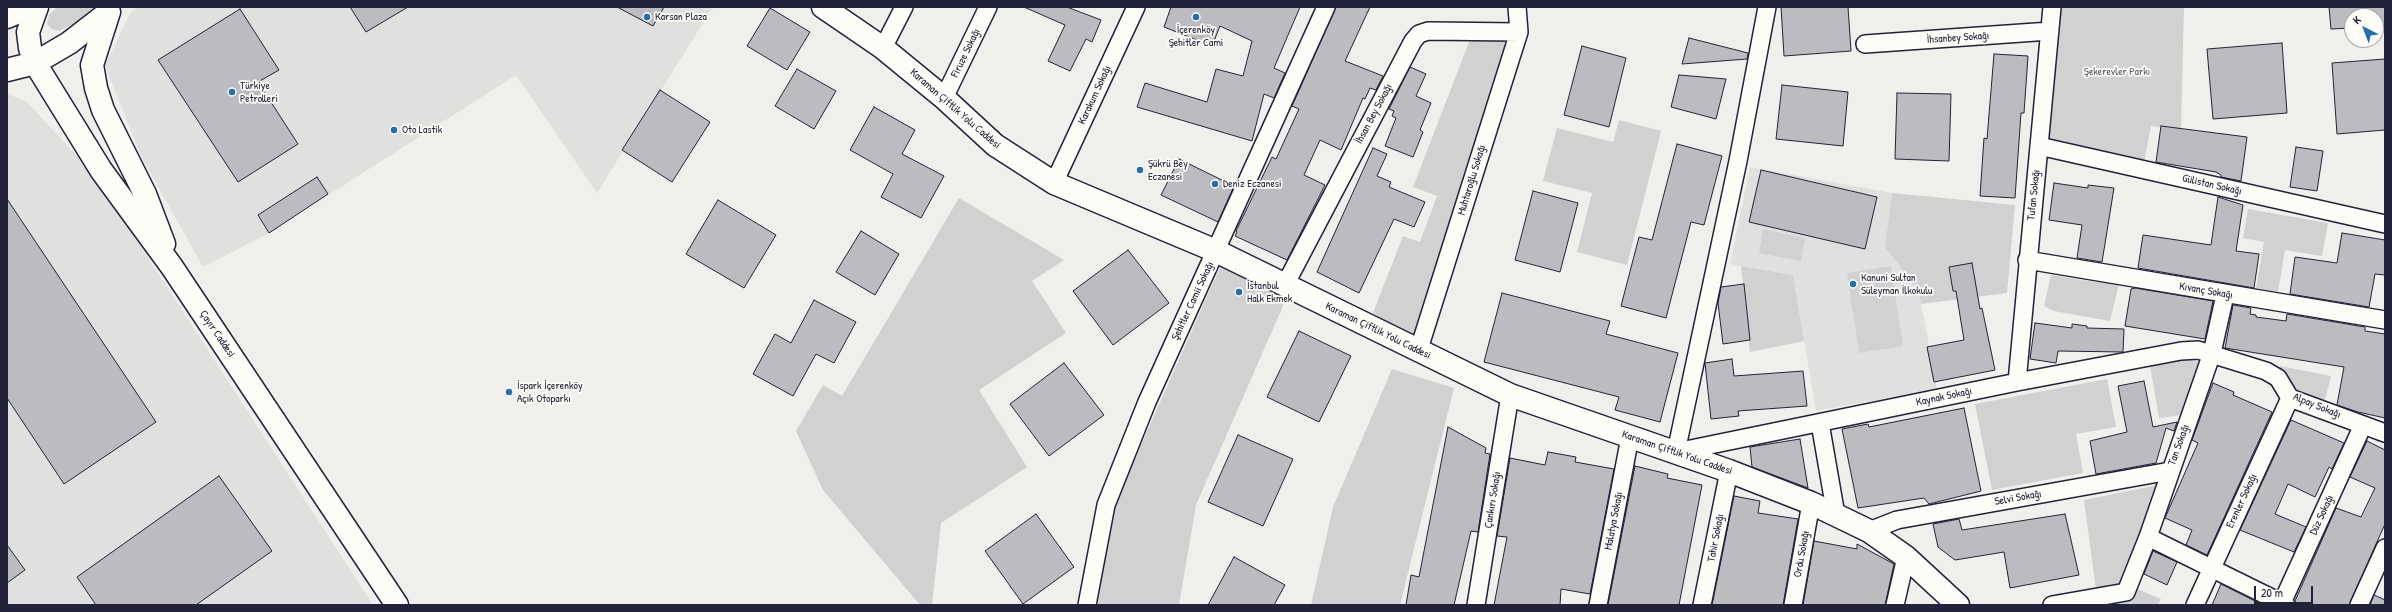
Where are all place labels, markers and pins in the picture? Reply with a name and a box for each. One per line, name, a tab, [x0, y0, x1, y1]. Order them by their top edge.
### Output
place label: Karsan Plaza	[655, 10, 707, 24]
marker: Karsan Plaza	[642, 12, 652, 22]
marker: İçerenköy Şehitler Cami	[1191, 12, 1201, 22]
place label: İçerenköy Şehitler Cami	[1169, 23, 1223, 49]
place label: Türkiye Petrolleri	[240, 79, 278, 105]
marker: Türkiye Petrolleri	[227, 87, 237, 97]
place label: Oto Lastik	[402, 123, 442, 137]
marker: Oto Lastik	[389, 125, 399, 135]
place label: Şükrü Bey Eczanesi	[1148, 157, 1188, 183]
marker: Şükrü Bey Eczanesi	[1135, 165, 1145, 175]
place label: Deniz Eczanesi	[1223, 177, 1281, 191]
marker: Deniz Eczanesi	[1210, 179, 1220, 189]
place label: Kanuni Sultan Süleyman İlkokulu	[1861, 271, 1932, 297]
place label: İstanbul Halk Ekmek	[1247, 279, 1292, 305]
marker: Kanuni Sultan Süleyman İlkokulu	[1848, 279, 1858, 289]
marker: İstanbul Halk Ekmek	[1234, 287, 1244, 297]
place label: İspark İçerenköy Açık Otoparkı	[517, 379, 583, 405]
marker: İspark İçerenköy Açık Otoparkı	[504, 387, 514, 397]

